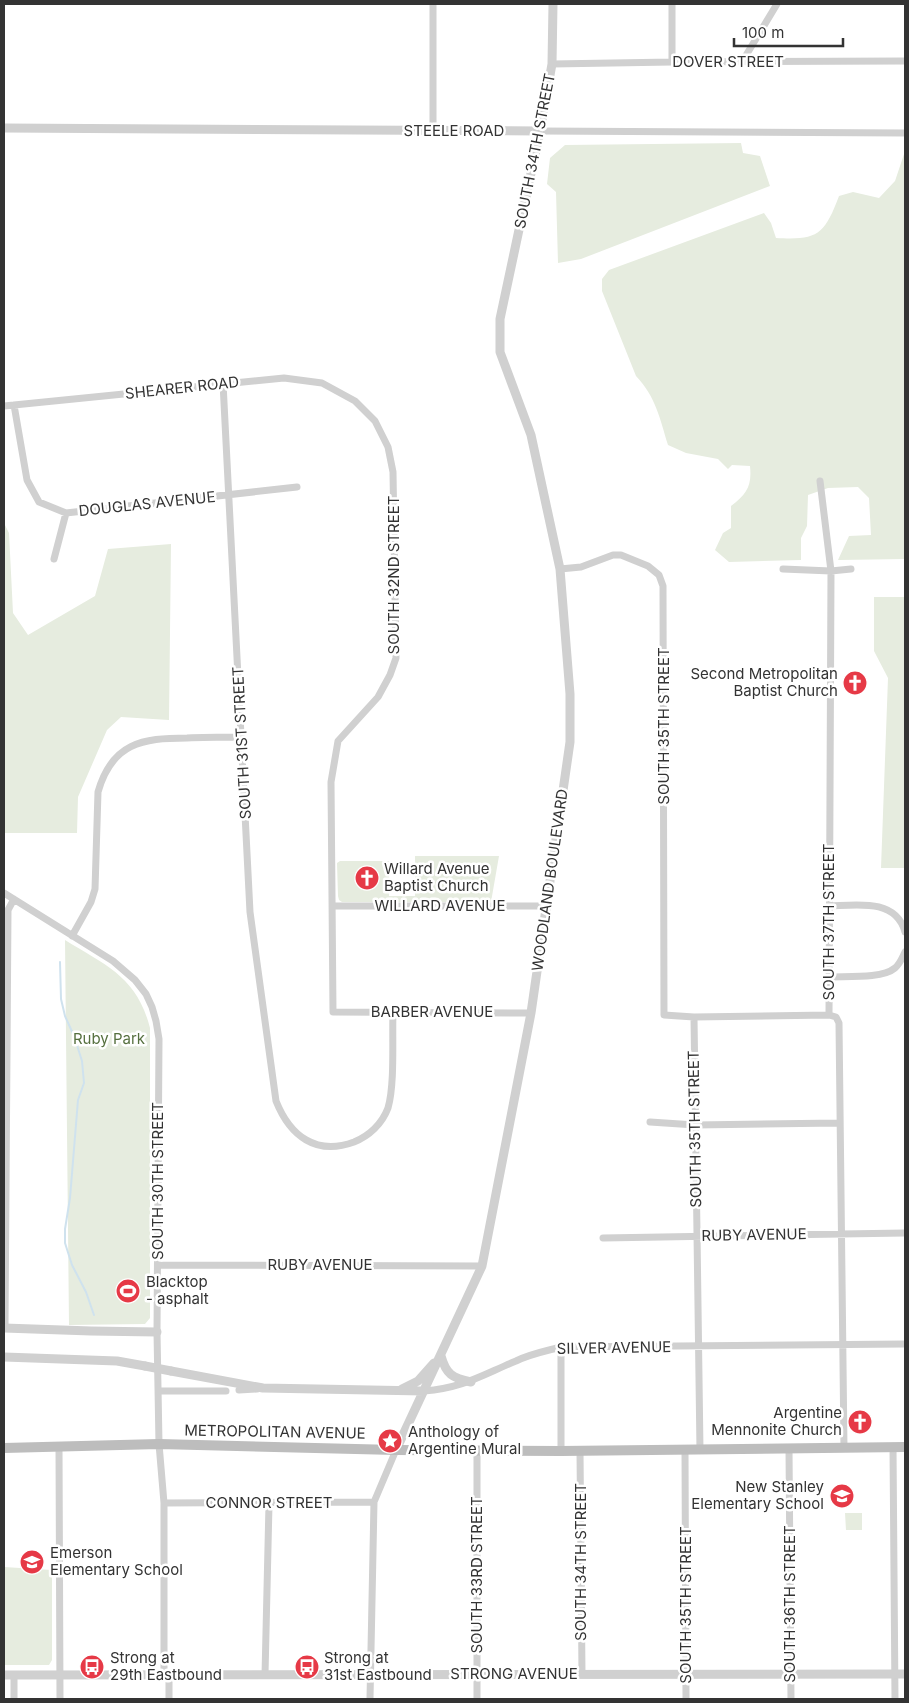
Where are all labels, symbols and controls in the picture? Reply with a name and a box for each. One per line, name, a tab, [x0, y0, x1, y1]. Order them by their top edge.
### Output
scale bar	[734, 15, 843, 47]
text: 100 m	[742, 23, 784, 42]
street label: DOVER STREET	[672, 52, 784, 71]
street label: SOUTH 34TH STREET	[510, 72, 559, 230]
street label: STEELE ROAD	[404, 121, 504, 140]
street label: SHEARER ROAD	[124, 372, 240, 403]
street label: DOUGLAS AVENUE	[78, 487, 216, 520]
street label: SOUTH 32ND STREET	[384, 496, 403, 654]
street label: SOUTH 35TH STREET	[654, 647, 673, 805]
place label: Second Metropolitan Baptist Church	[690, 664, 838, 700]
street label: SOUTH 31ST STREET	[228, 666, 255, 820]
church icon: Second Metropolitan Baptist Church	[842, 670, 868, 696]
street label: WOODLAND BOULEVARD	[527, 788, 572, 972]
street label: SOUTH 37TH STREET	[819, 844, 838, 1000]
place label: Willard Avenue Baptist Church	[384, 859, 490, 895]
church icon: Willard Avenue Baptist Church	[354, 865, 380, 891]
street label: WILLARD AVENUE	[375, 896, 506, 915]
street label: BARBER AVENUE	[371, 1002, 493, 1021]
park label: Ruby Park	[73, 1029, 146, 1048]
street label: SOUTH 35TH STREET	[684, 1050, 705, 1208]
street label: SOUTH 30TH STREET	[148, 1102, 167, 1260]
street label: RUBY AVENUE	[701, 1224, 807, 1245]
street label: RUBY AVENUE	[267, 1255, 373, 1274]
place label: Blacktop - asphalt	[146, 1272, 209, 1308]
sports icon: Blacktop - asphalt	[115, 1278, 141, 1304]
street label: SILVER AVENUE	[557, 1337, 671, 1358]
place label: Argentine Mennonite Church	[711, 1403, 842, 1439]
church icon: Argentine Mennonite Church	[847, 1409, 873, 1435]
street label: METROPOLITAN AVENUE	[184, 1420, 366, 1443]
place label: Anthology of Argentine Mural	[408, 1422, 521, 1458]
place icon: Anthology of Argentine Mural	[377, 1428, 403, 1454]
place label: New Stanley Elementary School	[691, 1477, 825, 1513]
street label: SOUTH 34TH STREET	[571, 1483, 590, 1641]
school or university icon: New Stanley Elementary School	[829, 1483, 855, 1509]
street label: CONNOR STREET	[205, 1493, 333, 1512]
street label: SOUTH 33RD STREET	[467, 1496, 486, 1654]
street label: SOUTH 36TH STREET	[780, 1525, 799, 1683]
street label: SOUTH 35TH STREET	[676, 1526, 695, 1684]
place label: Emerson Elementary School	[50, 1543, 183, 1579]
school or university icon: Emerson Elementary School	[19, 1549, 45, 1575]
place label: Strong at 29th Eastbound	[110, 1648, 222, 1684]
place label: Strong at 31st Eastbound	[324, 1648, 432, 1684]
bus stop icon: Strong at 29th Eastbound	[79, 1654, 105, 1680]
bus stop icon: Strong at 31st Eastbound	[294, 1654, 320, 1680]
street label: STRONG AVENUE	[450, 1664, 578, 1683]

